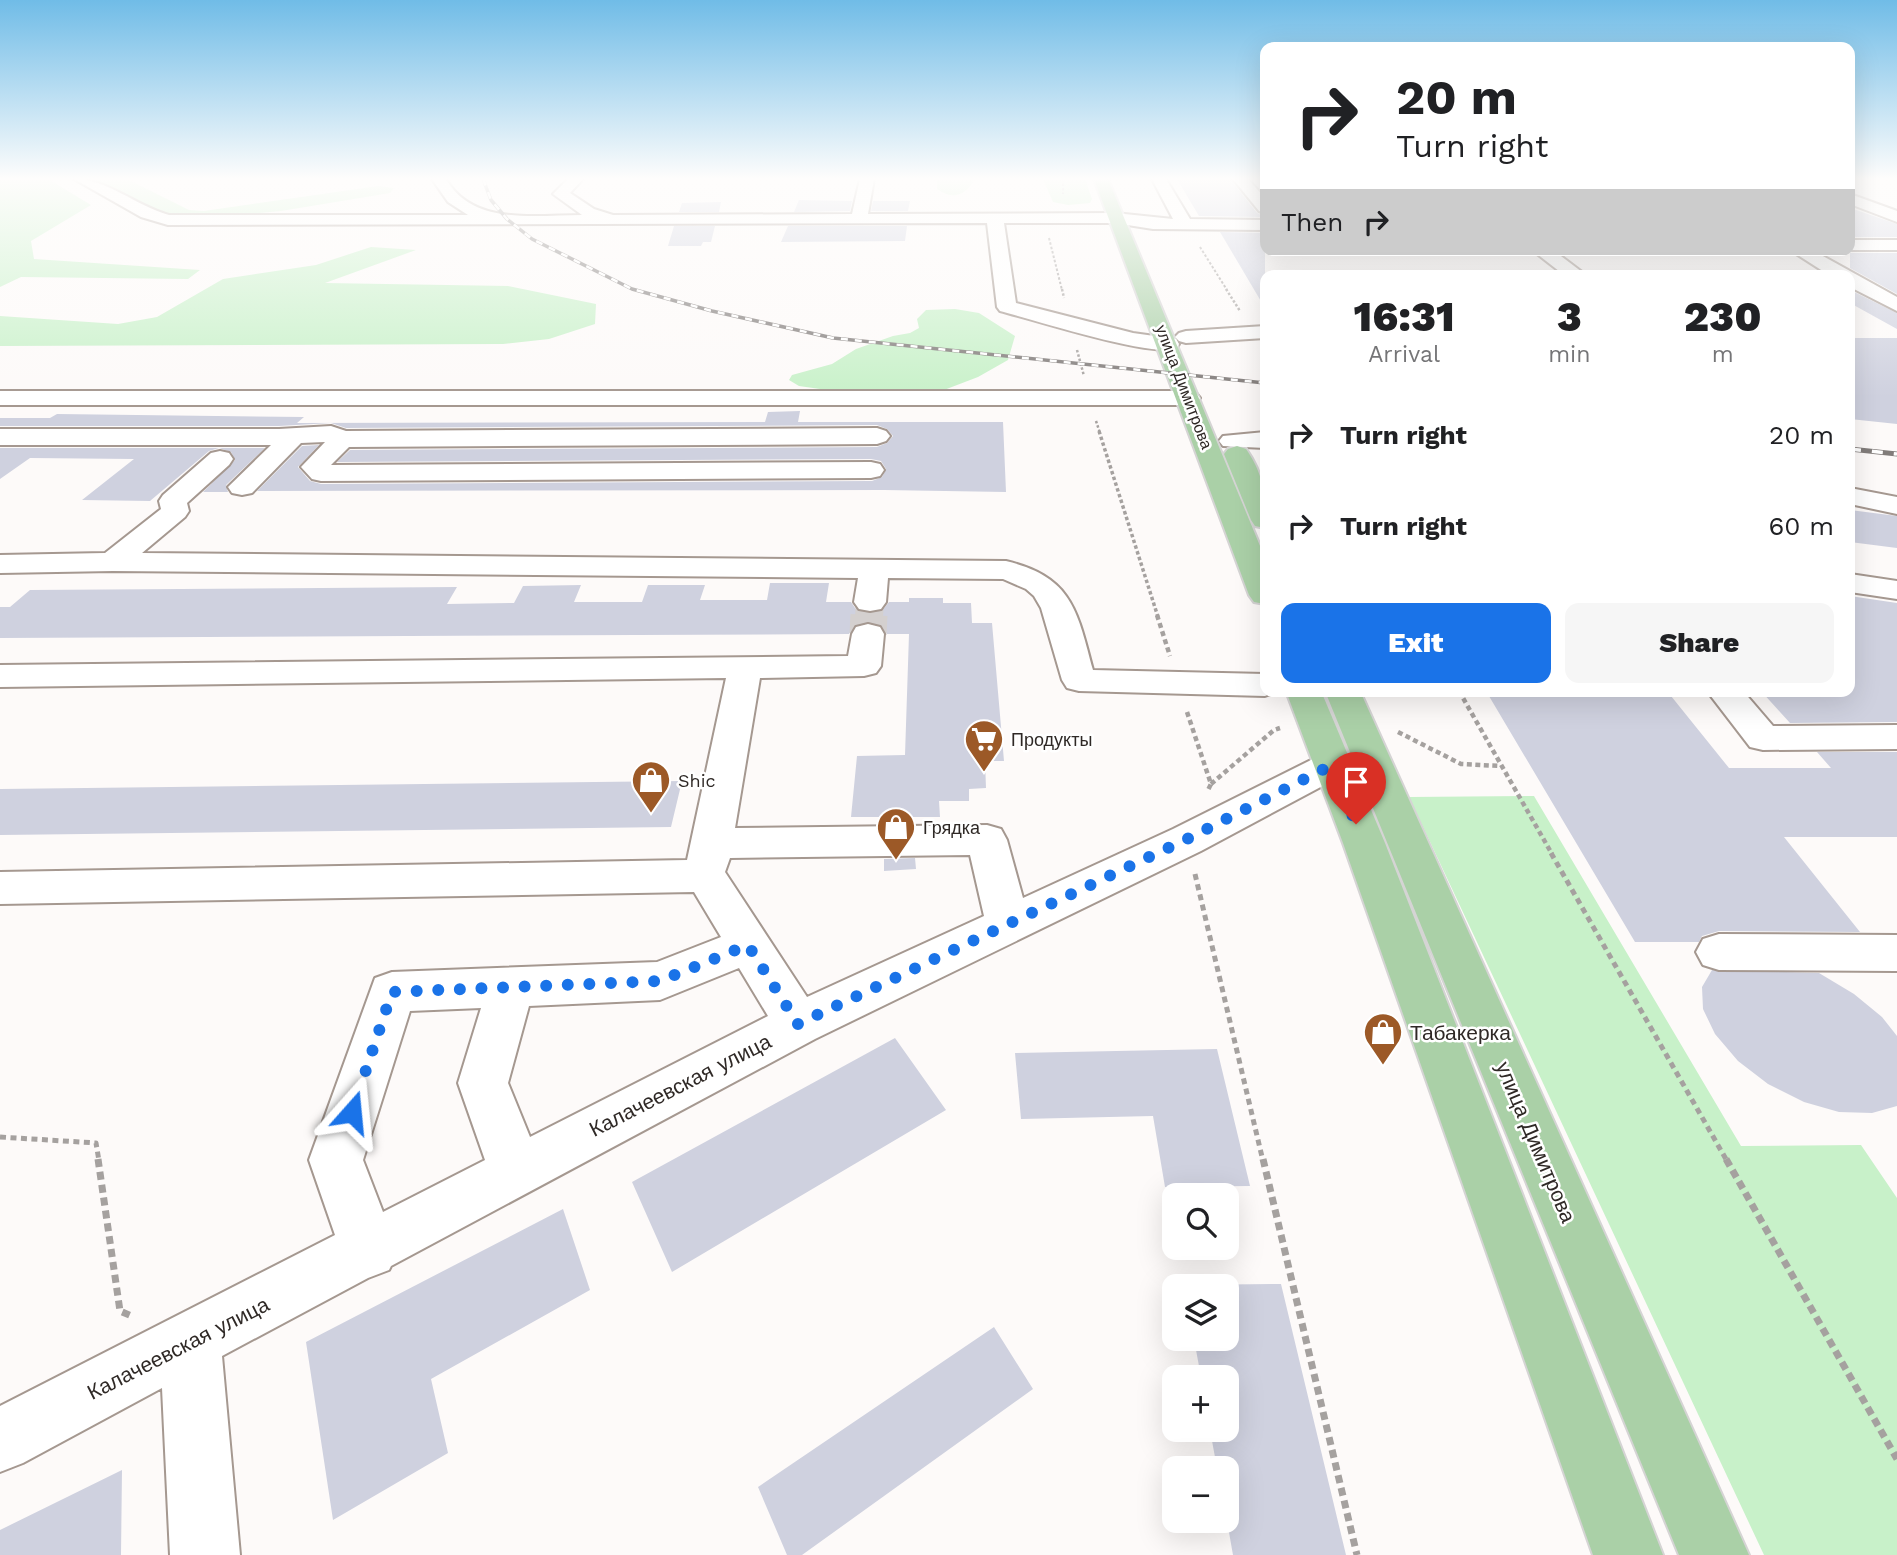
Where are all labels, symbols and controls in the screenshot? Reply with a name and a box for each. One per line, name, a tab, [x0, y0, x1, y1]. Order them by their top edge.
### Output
text: 20 m	[1396, 68, 1517, 126]
icon: right	[1281, 70, 1372, 161]
text: Turn right	[1396, 127, 1548, 165]
icon: right	[1357, 203, 1395, 241]
text: Then	[1281, 207, 1343, 237]
text: 16:31	[1353, 292, 1455, 341]
text: 3	[1557, 292, 1582, 341]
text: 230	[1684, 292, 1762, 341]
street label: улица Димитрова	[1152, 322, 1216, 452]
text: Arrival	[1368, 341, 1440, 368]
text: min	[1548, 341, 1590, 368]
text: m	[1712, 341, 1734, 368]
icon: right	[1281, 416, 1319, 454]
text: Turn right	[1340, 420, 1467, 450]
text: 20 m	[1769, 420, 1834, 450]
icon: right	[1281, 507, 1319, 545]
text: Turn right	[1340, 511, 1467, 541]
text: 60 m	[1768, 511, 1834, 541]
button: Exit	[1281, 603, 1551, 683]
button: Share	[1565, 603, 1834, 683]
supermarket icon: Продукты	[963, 718, 1005, 773]
place label: Продукты	[1011, 729, 1092, 750]
pin	[1326, 752, 1386, 824]
shop icon: Shic	[630, 759, 672, 814]
icon: arrive	[1337, 763, 1375, 801]
place label: Shic	[678, 770, 716, 791]
shop icon: Грядка	[875, 806, 917, 861]
place label: Грядка	[923, 817, 981, 838]
shop icon: Табакерка	[1362, 1011, 1404, 1066]
place label: Табакерка	[1410, 1020, 1511, 1045]
street label: Калачеевская улица	[585, 1028, 775, 1142]
street label: улица Димитрова	[1491, 1058, 1581, 1227]
position arrow	[315, 1075, 389, 1149]
map controls	[1162, 1183, 1239, 1533]
button: search	[1162, 1183, 1239, 1260]
button: layers	[1162, 1274, 1239, 1351]
street label: Калачеевская улица	[83, 1291, 273, 1405]
button: +	[1162, 1365, 1239, 1442]
button: −	[1162, 1456, 1239, 1533]

